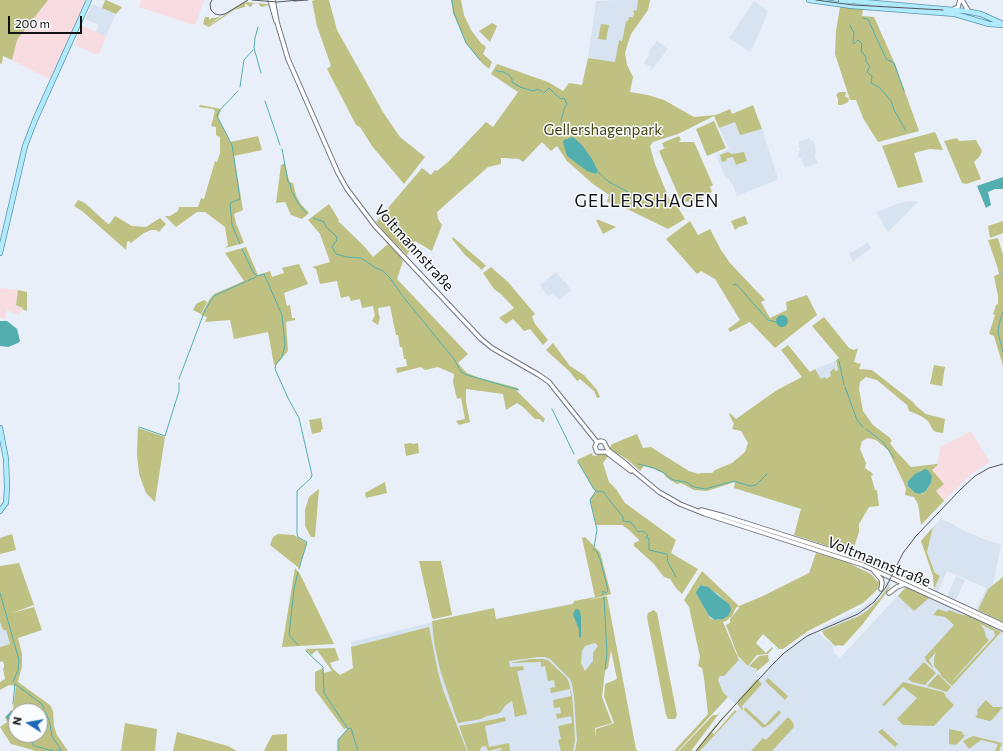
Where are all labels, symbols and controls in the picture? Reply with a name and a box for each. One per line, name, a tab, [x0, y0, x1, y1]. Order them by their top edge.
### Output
scale bar	[10, 8, 84, 34]
text: 200 m	[15, 16, 50, 30]
park label: Gellershagenpark	[544, 121, 662, 139]
district label: GELLERSHAGEN	[575, 191, 719, 211]
street label: Voltmannstraße	[371, 201, 457, 295]
street label: Voltmannstraße	[825, 533, 933, 591]
north arrow	[8, 703, 48, 743]
text: N	[10, 716, 24, 726]

